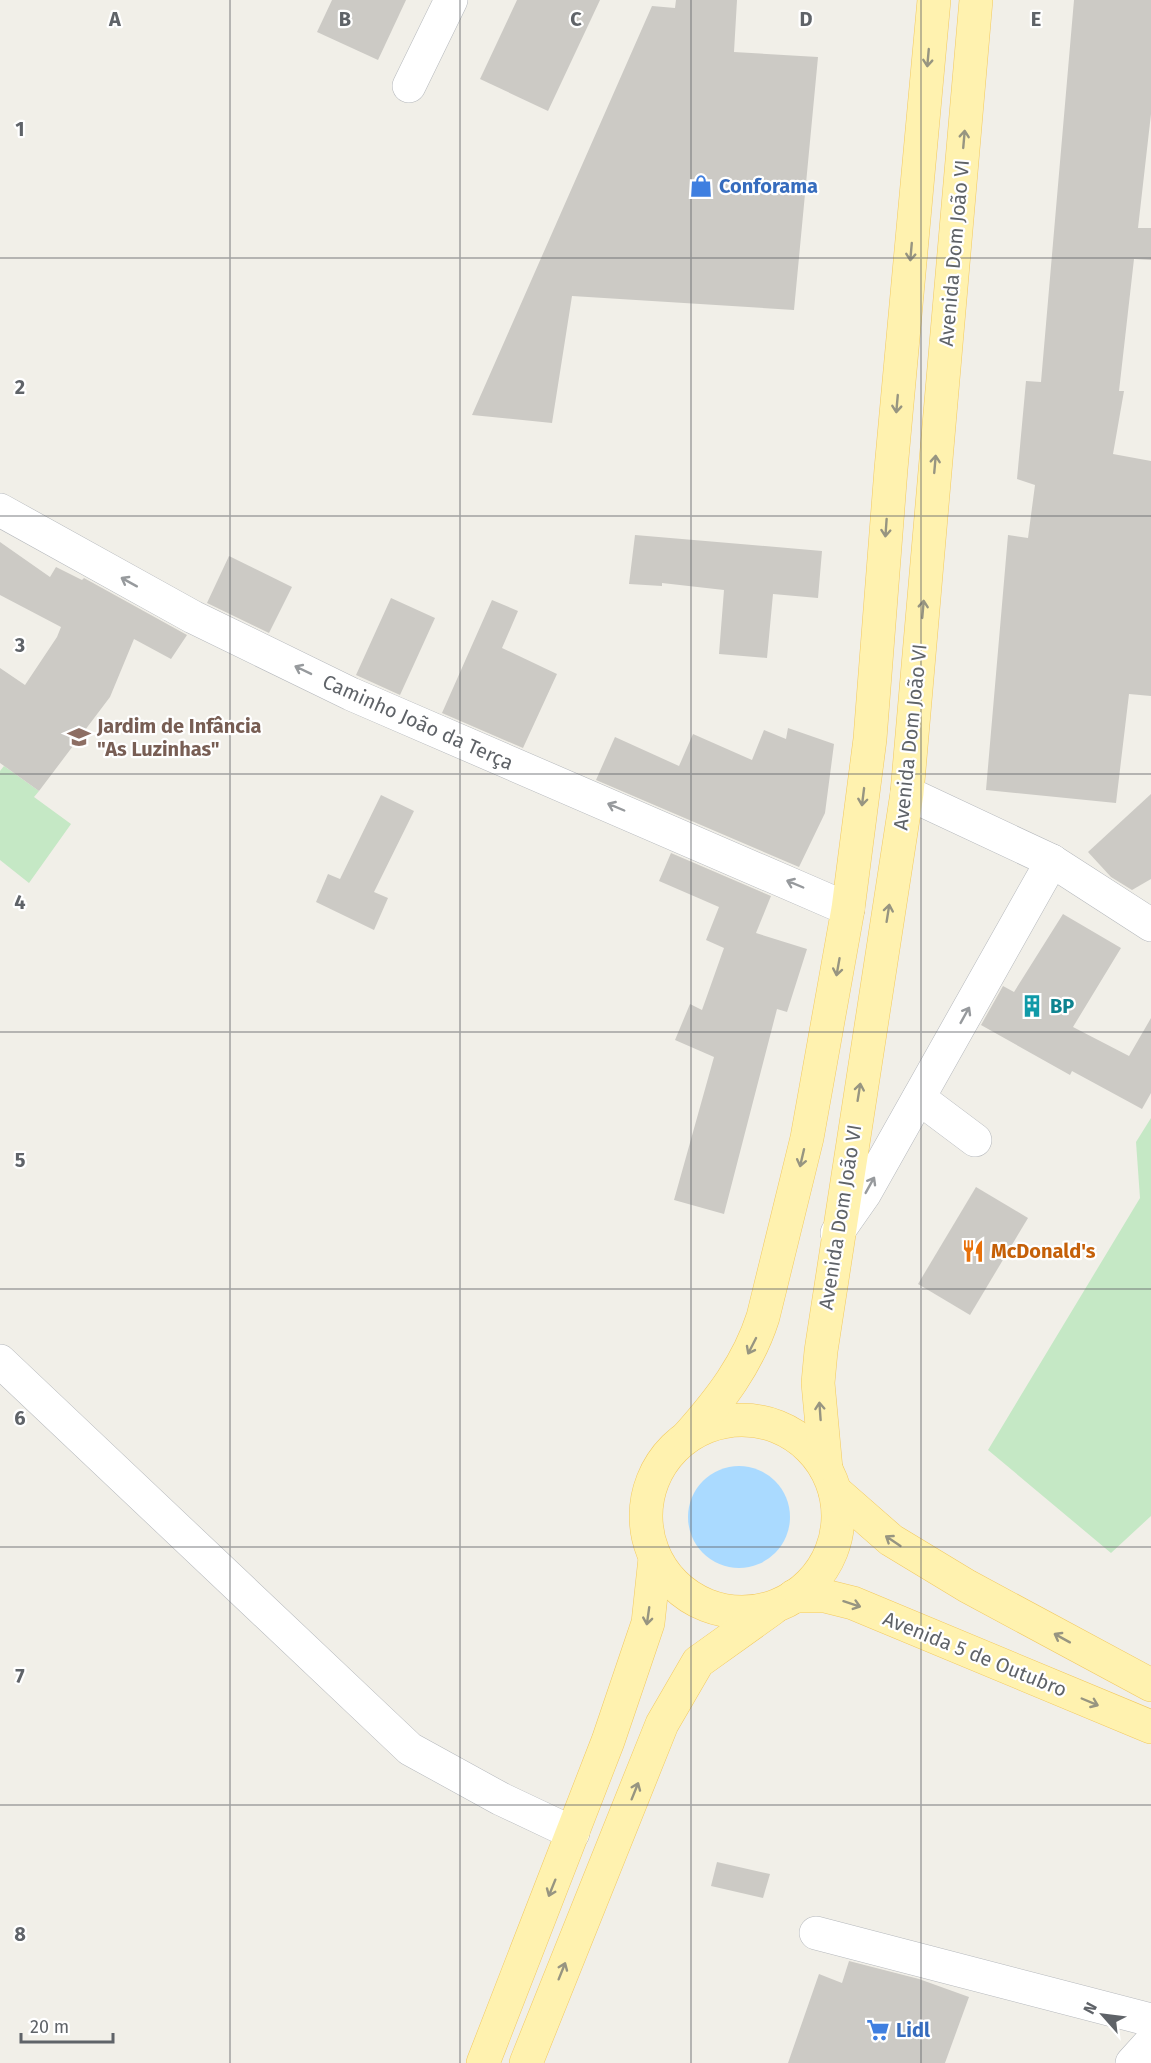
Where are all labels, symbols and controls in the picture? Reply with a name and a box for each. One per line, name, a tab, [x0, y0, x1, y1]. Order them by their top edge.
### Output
text: A	[108, 7, 122, 31]
text: B	[339, 7, 351, 31]
text: C	[570, 7, 582, 31]
text: D	[799, 7, 813, 31]
text: E	[1031, 7, 1041, 31]
one-way arrow	[922, 48, 933, 68]
text: 1	[15, 117, 25, 141]
one-way arrow	[959, 129, 970, 149]
street label: Avenida Dom João VI	[934, 159, 974, 347]
shop icon: Conforama	[688, 173, 714, 199]
place label: Conforama	[719, 174, 818, 198]
one-way arrow	[905, 242, 916, 262]
text: 2	[15, 375, 25, 399]
one-way arrow	[891, 393, 902, 413]
one-way arrow	[930, 454, 941, 474]
one-way arrow	[880, 517, 891, 537]
one-way arrow	[121, 575, 138, 587]
one-way arrow	[918, 599, 929, 619]
text: 3	[14, 633, 25, 657]
street label: Avenida Dom João VI	[888, 643, 932, 831]
one-way arrow	[294, 664, 312, 676]
street label: Caminho João da Terça	[319, 669, 517, 776]
place label: Jardim de Infância "As Luzinhas"	[96, 714, 262, 761]
school or university icon: Jardim de Infância "As Luzinhas"	[66, 724, 92, 750]
one-way arrow	[857, 787, 868, 806]
one-way arrow	[607, 801, 625, 812]
one-way arrow	[787, 878, 805, 889]
text: 4	[14, 890, 26, 914]
one-way arrow	[882, 904, 893, 924]
one-way arrow	[832, 956, 843, 976]
building icon: BP	[1019, 993, 1045, 1019]
place label: BP	[1050, 994, 1074, 1018]
one-way arrow	[959, 1007, 971, 1024]
one-way arrow	[854, 1083, 865, 1103]
street label: Avenida Dom João VI	[814, 1123, 866, 1311]
text: 5	[15, 1148, 26, 1172]
one-way arrow	[796, 1149, 808, 1168]
one-way arrow	[864, 1177, 876, 1194]
restaurant icon: McDonald's	[960, 1238, 986, 1264]
place label: McDonald's	[991, 1239, 1096, 1263]
one-way arrow	[746, 1337, 757, 1355]
one-way arrow	[814, 1401, 825, 1421]
text: 6	[14, 1406, 26, 1430]
one-way arrow	[885, 1535, 902, 1547]
one-way arrow	[842, 1599, 861, 1610]
one-way arrow	[643, 1606, 654, 1625]
street label: Avenida 5 de Outubro	[880, 1606, 1070, 1702]
one-way arrow	[1054, 1632, 1071, 1644]
text: 7	[15, 1664, 25, 1688]
one-way arrow	[1081, 1697, 1099, 1708]
one-way arrow	[630, 1782, 641, 1800]
one-way arrow	[545, 1878, 556, 1896]
text: 8	[14, 1922, 26, 1946]
one-way arrow	[557, 1962, 568, 1981]
north arrow	[1073, 1985, 1133, 2045]
text: N	[1079, 1999, 1101, 2017]
scale bar	[21, 2006, 112, 2044]
text: 20 m	[30, 2016, 69, 2038]
supermarket icon: Lidl	[865, 2017, 891, 2043]
place label: Lidl	[896, 2018, 930, 2042]

